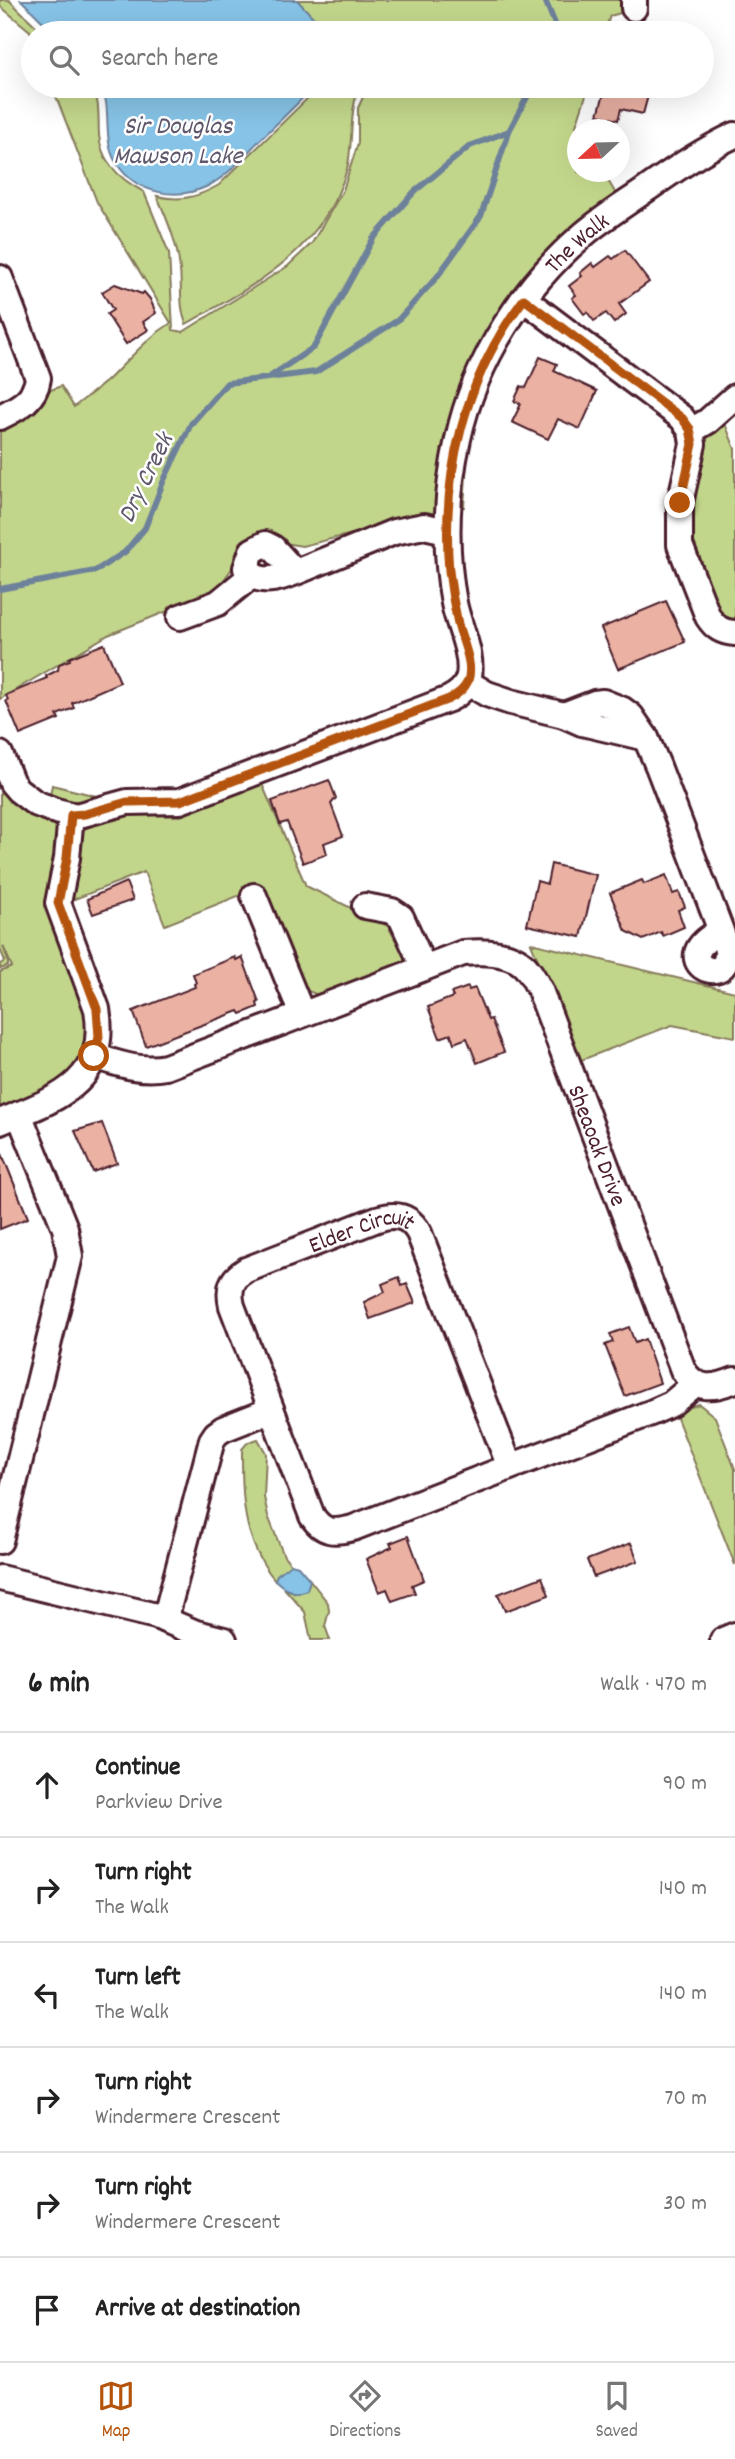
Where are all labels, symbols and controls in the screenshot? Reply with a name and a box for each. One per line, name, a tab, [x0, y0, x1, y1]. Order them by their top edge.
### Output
search box	[21, 21, 714, 98]
icon: search	[45, 41, 83, 79]
text: Search here	[101, 41, 219, 78]
water label: Sir Douglas Mawson Lake	[113, 109, 244, 176]
north arrow	[567, 119, 630, 182]
street label: The Walk	[538, 206, 617, 282]
water label: Dry Creek	[110, 425, 186, 530]
route end	[664, 487, 695, 518]
route start	[78, 1040, 109, 1071]
street label: Sheaoak Drive	[557, 1081, 634, 1212]
street label: Elder Circuit	[304, 1202, 422, 1264]
text: 6 min	[28, 1664, 90, 1707]
text: Walk · 470 m	[600, 1669, 707, 1702]
text: Continue	[95, 1750, 180, 1787]
icon: ahead	[28, 1766, 66, 1804]
text: 90 m	[663, 1768, 707, 1801]
text: Parkview Drive	[95, 1787, 223, 1820]
text: Turn right	[95, 1855, 192, 1892]
icon: right	[28, 1871, 66, 1909]
text: 140 m	[659, 1873, 707, 1906]
text: The Walk	[95, 1892, 169, 1925]
text: Turn left	[95, 1960, 181, 1997]
icon: left	[28, 1976, 66, 2014]
text: 140 m	[659, 1978, 707, 2011]
text: The Walk	[95, 1997, 169, 2030]
text: Turn right	[95, 2065, 192, 2102]
icon: right	[28, 2081, 66, 2119]
text: 70 m	[665, 2083, 707, 2116]
text: Windermere Crescent	[95, 2102, 281, 2135]
text: Turn right	[95, 2170, 192, 2207]
icon: right	[28, 2186, 66, 2224]
text: 30 m	[663, 2188, 707, 2221]
text: Windermere Crescent	[95, 2207, 281, 2240]
icon: arrive	[28, 2291, 66, 2329]
text: Arrive at destination	[95, 2291, 300, 2328]
tab: Map	[97, 2377, 135, 2446]
tab: Directions	[329, 2377, 401, 2446]
tab: Saved	[595, 2377, 638, 2446]

